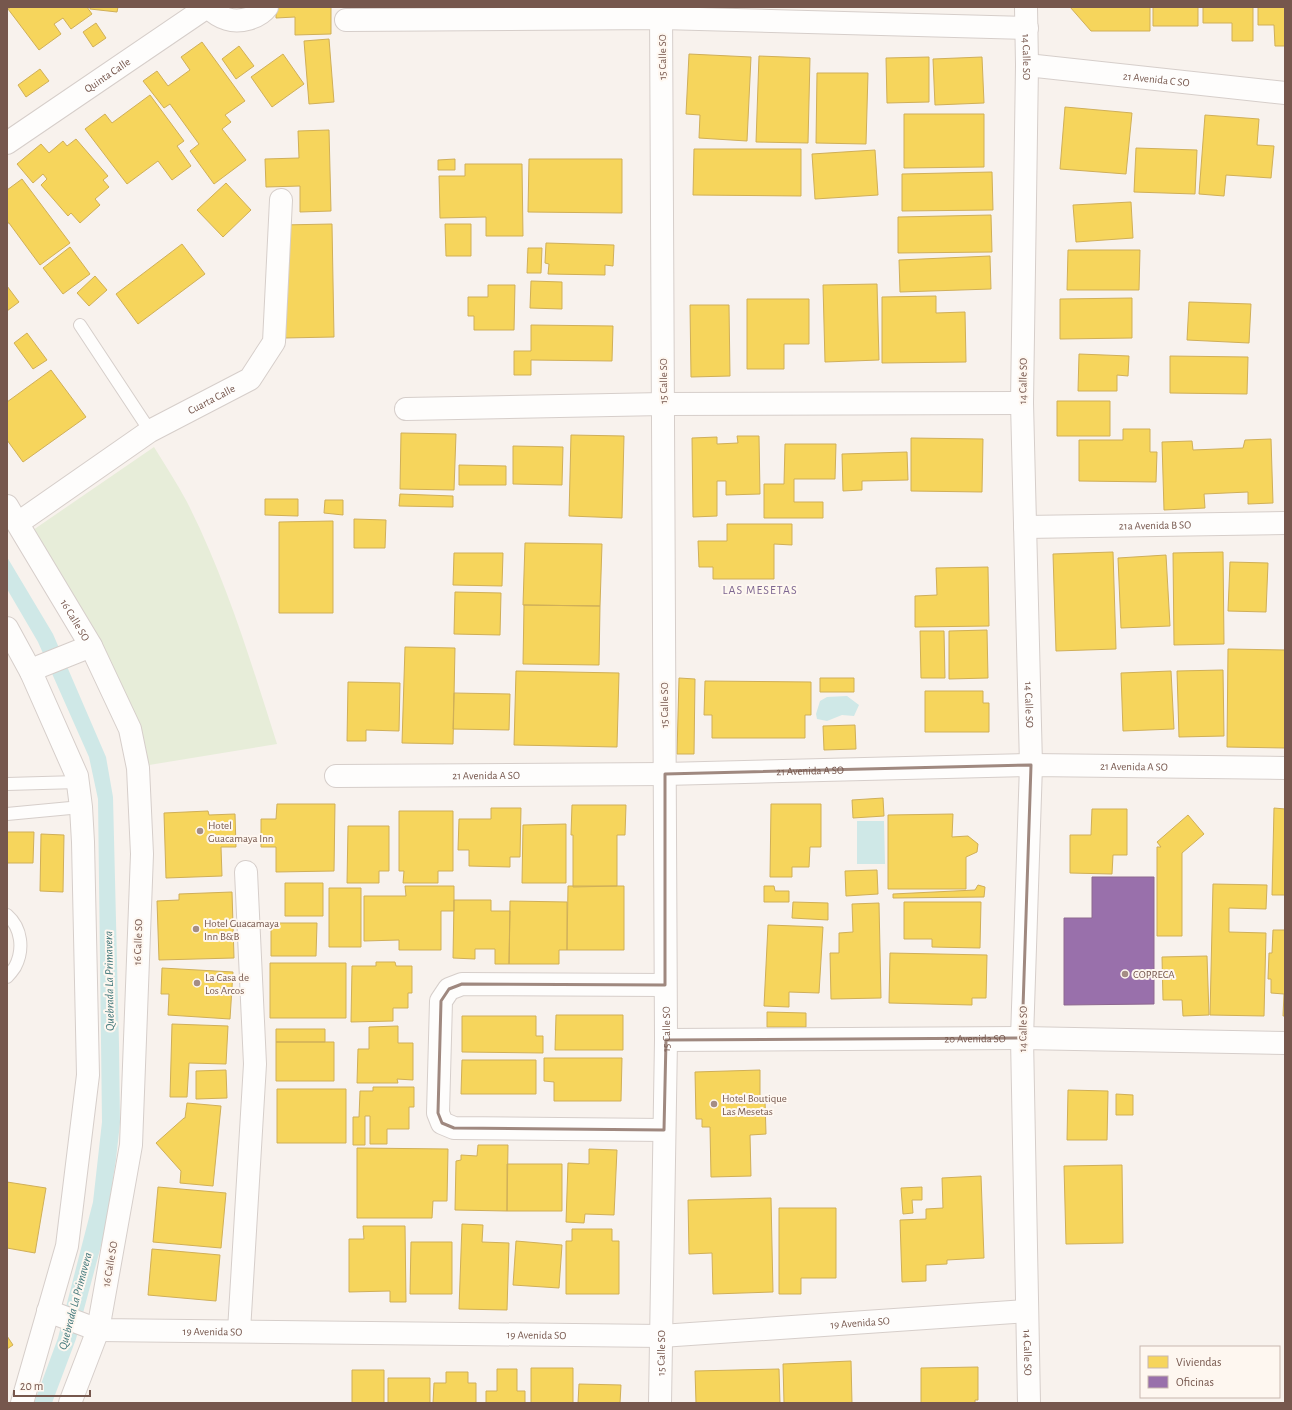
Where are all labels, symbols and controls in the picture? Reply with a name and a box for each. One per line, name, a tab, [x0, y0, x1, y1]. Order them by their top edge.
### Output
street label: 15 Calle SO	[657, 34, 668, 80]
street label: 14 Calle SO	[1021, 34, 1033, 80]
street label: Quinta Calle	[82, 56, 132, 94]
street label: 21 Avenida C SO	[1122, 70, 1190, 88]
street label: 15 Calle SO	[658, 358, 669, 404]
street label: 14 Calle SO	[1017, 358, 1029, 404]
street label: Cuarta Calle	[186, 382, 237, 416]
street label: 21a Avenida B SO	[1119, 519, 1191, 531]
district label: LAS MESETAS	[722, 584, 798, 596]
street label: 16 Calle SO	[59, 597, 92, 643]
street label: 15 Calle SO	[659, 682, 670, 728]
street label: 14 Calle SO	[1023, 682, 1036, 728]
street label: 21 Avenida A SO	[1100, 760, 1168, 772]
street label: 21 Avenida A SO	[776, 764, 844, 777]
street label: 21 Avenida A SO	[452, 769, 520, 781]
place label: Hotel Guacamaya Inn	[208, 820, 273, 844]
marker: Hotel Guacamaya Inn	[195, 826, 205, 836]
place label: Hotel Guacamaya Inn B&B	[204, 918, 279, 942]
street label: 16 Calle SO	[132, 919, 144, 965]
marker: Hotel Guacamaya Inn B&B	[191, 924, 201, 934]
water label: Quebrada La Primavera	[102, 931, 117, 1031]
marker: COPRECA	[1120, 969, 1130, 979]
place label: COPRECA	[1133, 969, 1175, 980]
place label: La Casa de Los Arcos	[205, 972, 249, 996]
marker: La Casa de Los Arcos	[192, 978, 202, 988]
street label: 15 Calle SO	[660, 1006, 672, 1052]
street label: 14 Calle SO	[1017, 1006, 1029, 1052]
street label: 20 Avenida SO	[944, 1033, 1006, 1044]
place label: Hotel Boutique Las Mesetas	[722, 1093, 787, 1117]
marker: Hotel Boutique Las Mesetas	[709, 1099, 719, 1109]
street label: 16 Calle SO	[101, 1240, 119, 1288]
water label: Quebrada La Primavera	[56, 1251, 95, 1351]
street label: 19 Avenida SO	[830, 1315, 890, 1330]
street label: 19 Avenida SO	[183, 1325, 242, 1337]
street label: 19 Avenida SO	[507, 1329, 566, 1340]
street label: 14 Calle SO	[1022, 1329, 1034, 1376]
street label: 15 Calle SO	[655, 1330, 667, 1376]
legend	[1140, 1346, 1280, 1398]
text: Viviendas	[1176, 1356, 1222, 1368]
scale bar	[14, 1372, 90, 1398]
text: Oficinas	[1176, 1376, 1214, 1388]
text: 20 m	[20, 1380, 43, 1392]

